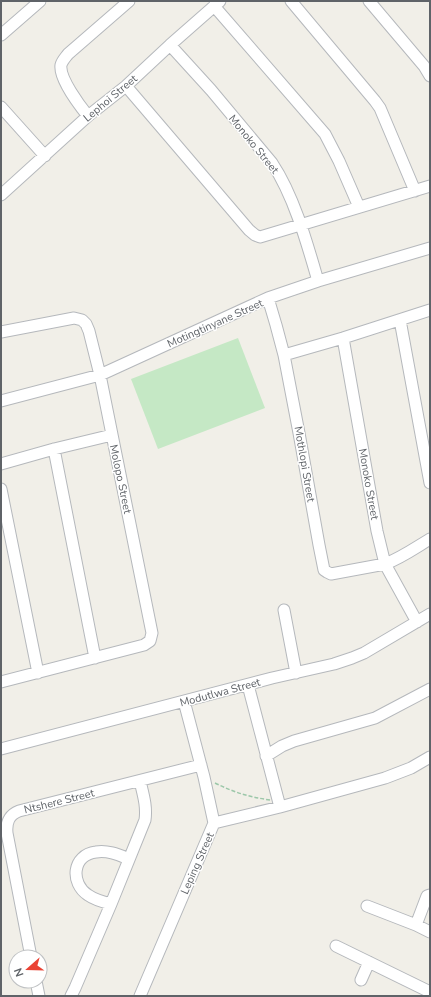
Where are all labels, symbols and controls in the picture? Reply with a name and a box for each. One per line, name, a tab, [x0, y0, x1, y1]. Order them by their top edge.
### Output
street label: Lephoi Street	[80, 71, 141, 125]
street label: Monoko Street	[225, 112, 282, 177]
street label: Motingtinyane Street	[165, 296, 266, 351]
street label: Mothlopi Street	[290, 425, 319, 503]
street label: Molopo Street	[106, 443, 135, 515]
street label: Monoko Street	[355, 447, 382, 521]
street label: Modutlwa Street	[178, 674, 262, 710]
street label: Ntshere Street	[22, 785, 96, 817]
street label: Leping Street	[177, 830, 218, 897]
north arrow	[8, 949, 48, 989]
text: N	[11, 966, 28, 979]

